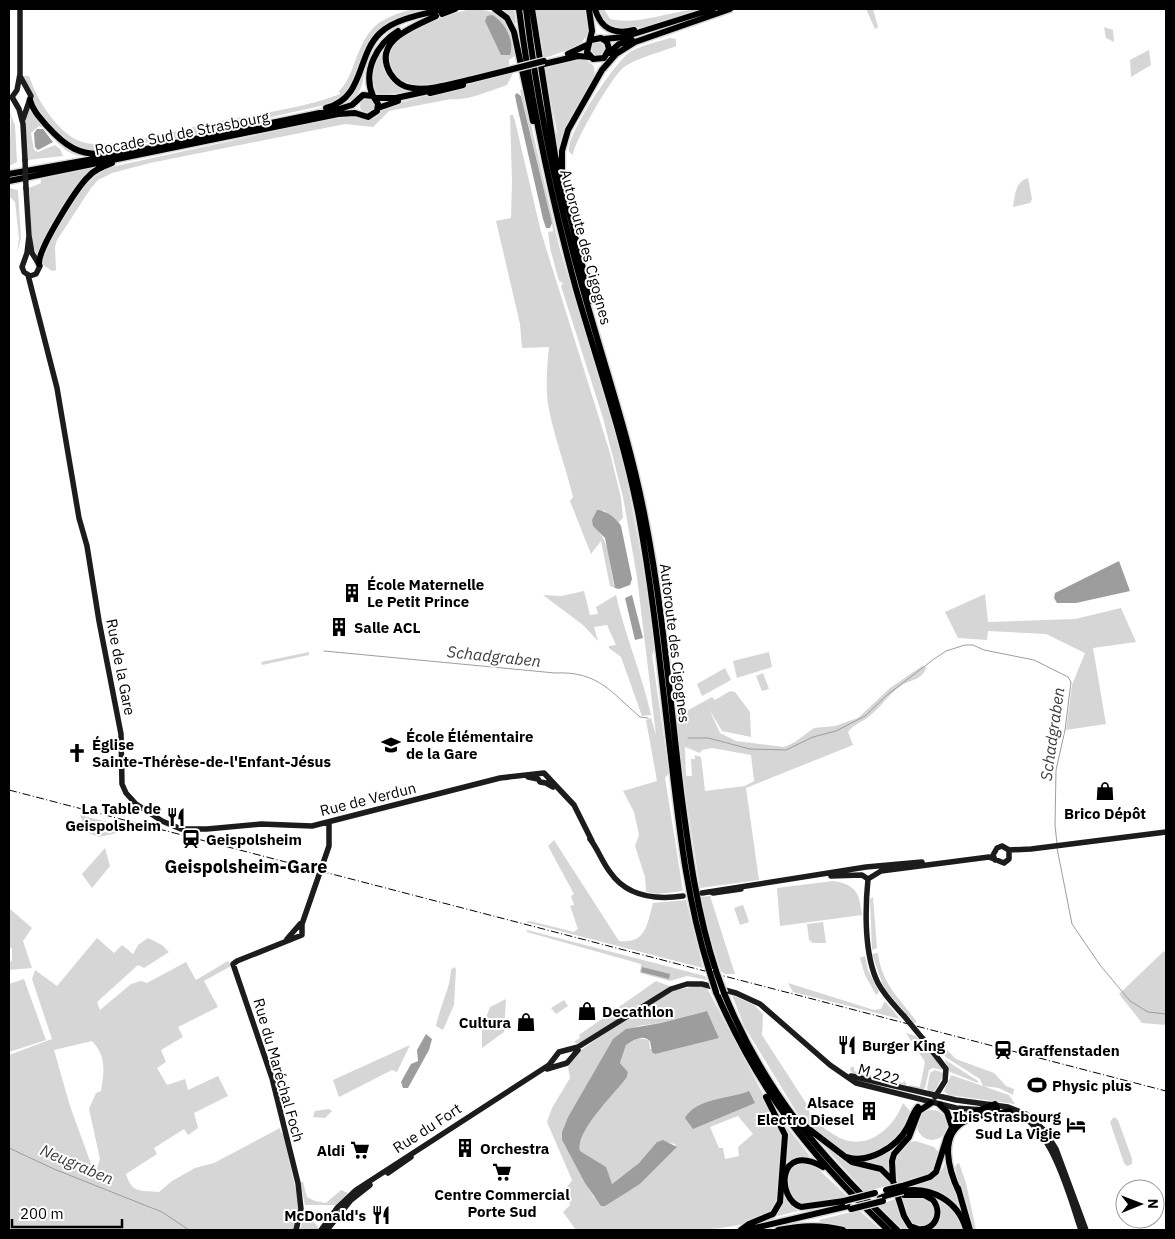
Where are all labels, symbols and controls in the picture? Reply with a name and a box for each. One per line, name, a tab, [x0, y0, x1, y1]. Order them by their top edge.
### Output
street label: Rocade Sud de Strasbourg	[93, 107, 271, 159]
street label: Autoroute des Cigognes	[556, 167, 616, 327]
street label: Autoroute des Cigognes	[656, 562, 694, 724]
place label: École Maternelle Le Petit Prince	[367, 575, 484, 611]
building icon: École Maternelle Le Petit Prince	[341, 582, 363, 604]
building icon: Salle ACL	[328, 616, 350, 638]
street label: Rue de la Gare	[102, 617, 140, 717]
place label: Salle ACL	[354, 618, 420, 637]
water label: Schadgraben	[446, 641, 542, 671]
water label: Schadgraben	[1036, 686, 1068, 782]
place label: École Élémentaire de la Gare	[406, 727, 533, 763]
school or university icon: École Élémentaire de la Gare	[380, 734, 402, 756]
place label: Église Sainte-Thérèse-de-l'Enfant-Jésus	[92, 735, 331, 771]
church icon: Église Sainte-Thérèse-de-l'Enfant-Jésus	[66, 742, 88, 764]
street label: Rue de Verdun	[318, 778, 418, 820]
shop icon: Brico Dépôt	[1094, 780, 1116, 802]
place label: La Table de Geispolsheim	[65, 799, 161, 835]
place label: Brico Dépôt	[1064, 804, 1146, 823]
restaurant icon: La Table de Geispolsheim	[165, 806, 187, 828]
station icon: Geispolsheim	[180, 828, 202, 850]
place label: Geispolsheim	[206, 830, 302, 849]
district label: Geispolsheim-Gare	[165, 855, 328, 878]
street label: Rue du Maréchal Foch	[249, 996, 309, 1144]
shop icon: Decathlon	[576, 1000, 598, 1022]
place label: Decathlon	[602, 1002, 674, 1021]
shop icon: Cultura	[515, 1011, 537, 1033]
place label: Cultura	[459, 1013, 511, 1032]
restaurant icon: Burger King	[836, 1034, 858, 1056]
place label: Burger King	[862, 1036, 946, 1055]
station icon: Graffenstaden	[992, 1039, 1014, 1061]
place label: Graffenstaden	[1018, 1041, 1120, 1060]
street label: M 222	[856, 1059, 902, 1089]
sports icon: Physic plus	[1026, 1074, 1048, 1096]
place label: Physic plus	[1052, 1076, 1132, 1095]
place label: Alsace Electro Diesel	[757, 1093, 854, 1129]
street label: Rue du Fort	[389, 1099, 465, 1157]
building icon: Alsace Electro Diesel	[858, 1100, 880, 1122]
place label: Ibis Strasbourg Sud La Vigie	[952, 1107, 1062, 1143]
hotel icon: Ibis Strasbourg Sud La Vigie	[1065, 1114, 1087, 1136]
building icon: Orchestra	[454, 1137, 476, 1159]
supermarket icon: Aldi	[349, 1139, 371, 1161]
place label: Orchestra	[480, 1139, 550, 1158]
water label: Neugraben	[37, 1140, 117, 1188]
place label: Aldi	[317, 1141, 345, 1160]
supermarket icon: Centre Commercial Porte Sud	[491, 1161, 513, 1183]
north arrow	[1115, 1179, 1165, 1229]
place label: Centre Commercial Porte Sud	[434, 1185, 570, 1221]
scale bar	[12, 1196, 122, 1228]
text: N	[1144, 1199, 1162, 1209]
text: 200 m	[20, 1204, 64, 1223]
restaurant icon: McDonald's	[370, 1204, 392, 1226]
place label: McDonald's	[284, 1206, 366, 1225]

